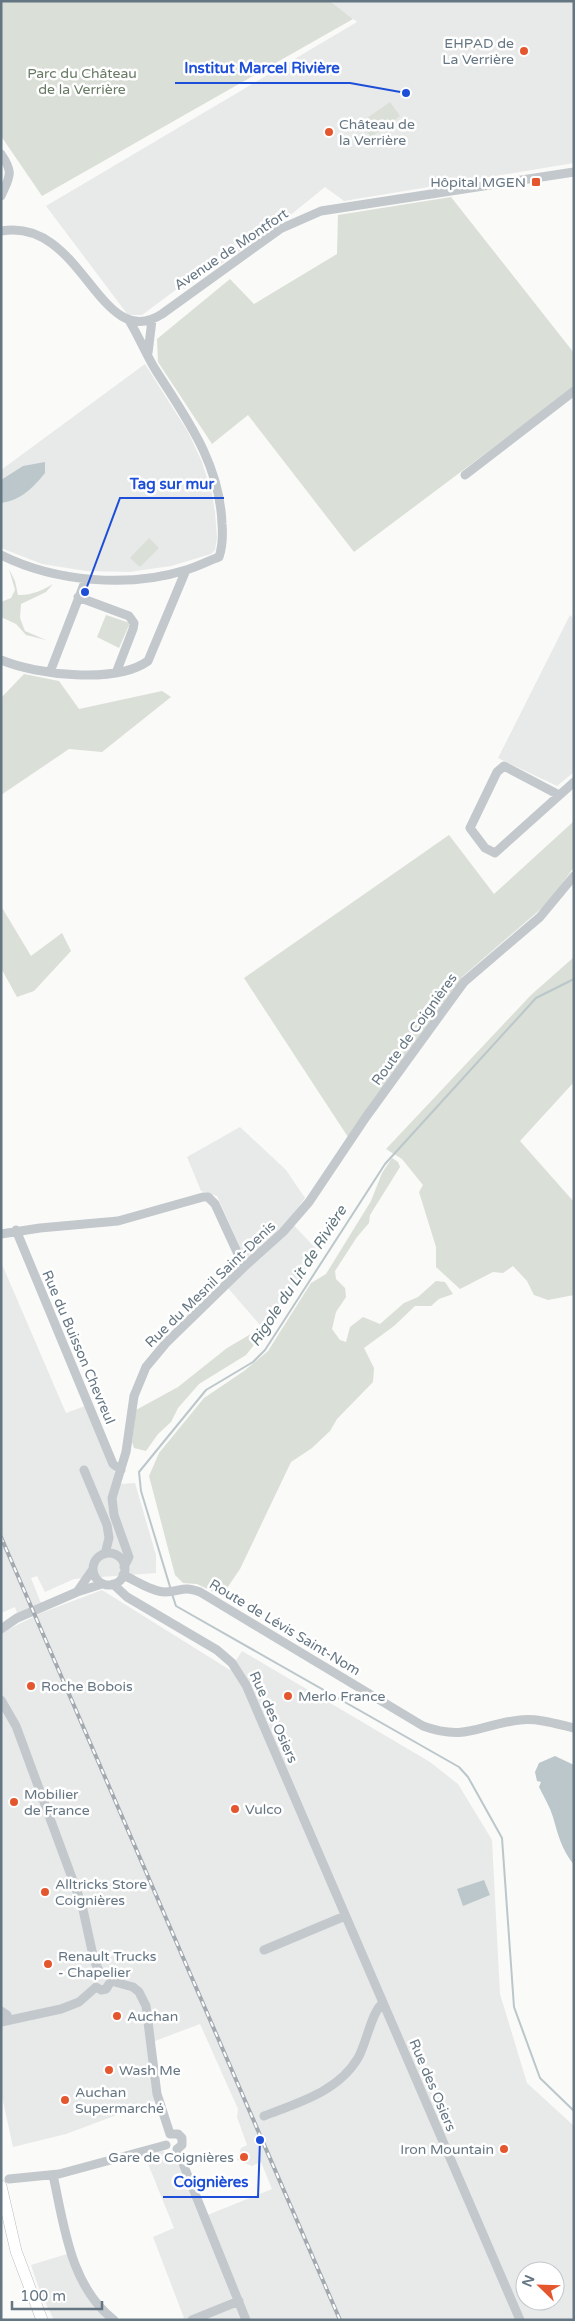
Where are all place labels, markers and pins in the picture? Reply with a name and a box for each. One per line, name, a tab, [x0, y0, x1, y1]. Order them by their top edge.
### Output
place label: EHPAD de La Verrière	[442, 35, 514, 68]
marker: EHPAD de La Verrière	[518, 45, 530, 57]
callout: Institut Marcel Rivière	[175, 53, 350, 83]
place label: Château de la Verrière	[339, 116, 415, 149]
marker: Château de la Verrière	[323, 126, 335, 138]
place label: Hôpital MGEN	[430, 174, 526, 191]
marker: Hôpital MGEN	[530, 176, 542, 188]
callout: Tag sur mur	[120, 468, 224, 498]
place label: Roche Bobois	[41, 1678, 133, 1695]
marker: Roche Bobois	[25, 1680, 37, 1692]
place label: Merlo France	[298, 1688, 386, 1705]
marker: Merlo France	[282, 1690, 294, 1702]
place label: Mobilier de France	[24, 1786, 90, 1819]
marker: Mobilier de France	[8, 1796, 20, 1808]
place label: Vulco	[245, 1801, 282, 1818]
marker: Vulco	[229, 1803, 241, 1815]
place label: Alltricks Store Coignières	[55, 1876, 147, 1909]
marker: Alltricks Store Coignières	[39, 1886, 51, 1898]
place label: Renault Trucks - Chapelier	[58, 1948, 157, 1981]
marker: Renault Trucks - Chapelier	[42, 1958, 54, 1970]
place label: Auchan	[127, 2008, 178, 2025]
marker: Auchan	[111, 2010, 123, 2022]
place label: Wash Me	[119, 2062, 181, 2079]
marker: Wash Me	[103, 2064, 115, 2076]
place label: Auchan Supermarché	[75, 2084, 164, 2117]
marker: Auchan Supermarché	[59, 2094, 71, 2106]
place label: Iron Mountain	[400, 2141, 494, 2158]
marker: Iron Mountain	[498, 2143, 510, 2155]
place label: Gare de Coignières	[108, 2149, 234, 2166]
marker: Gare de Coignières	[238, 2151, 250, 2163]
callout: Coignières	[163, 2167, 258, 2197]

